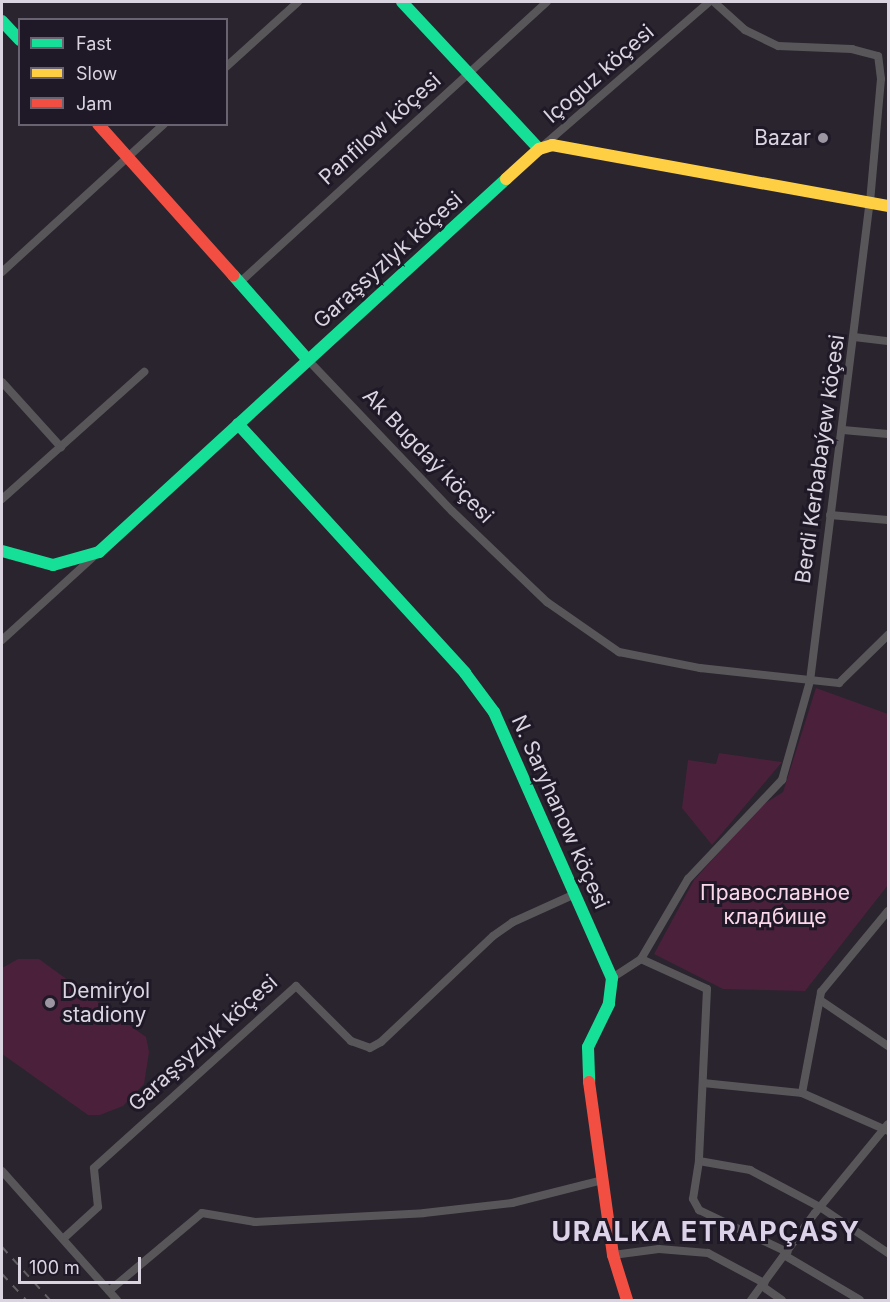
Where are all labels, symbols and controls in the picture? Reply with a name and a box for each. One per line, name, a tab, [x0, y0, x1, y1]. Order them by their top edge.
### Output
legend	[18, 18, 228, 126]
street label: Içoguz köçesi	[539, 20, 659, 128]
text: Fast	[76, 33, 112, 54]
text: Slow	[76, 63, 117, 84]
street label: Panfilow köçesi	[314, 68, 446, 190]
text: Jam	[76, 93, 112, 114]
place label: Bazar	[754, 125, 811, 151]
marker: Bazar	[816, 131, 830, 145]
street label: Garaşsyzlyk köçesi	[308, 187, 468, 333]
street label: Berdi Kerbabaýew köçesi	[790, 333, 850, 585]
street label: Ak Bugdaý köçesi	[357, 384, 499, 528]
street label: N. Saryhanow köçesi	[506, 711, 614, 913]
park label: Православное кладбище	[700, 880, 850, 930]
street label: Garaşsyzlyk köçesi	[123, 970, 283, 1116]
place label: Demirýol stadiony	[62, 978, 150, 1028]
marker: Demirýol stadiony	[43, 996, 57, 1010]
district label: URALKA ETRAPÇASY	[551, 1216, 861, 1248]
scale bar	[21, 1245, 144, 1283]
text: 100 m	[29, 1257, 80, 1278]

